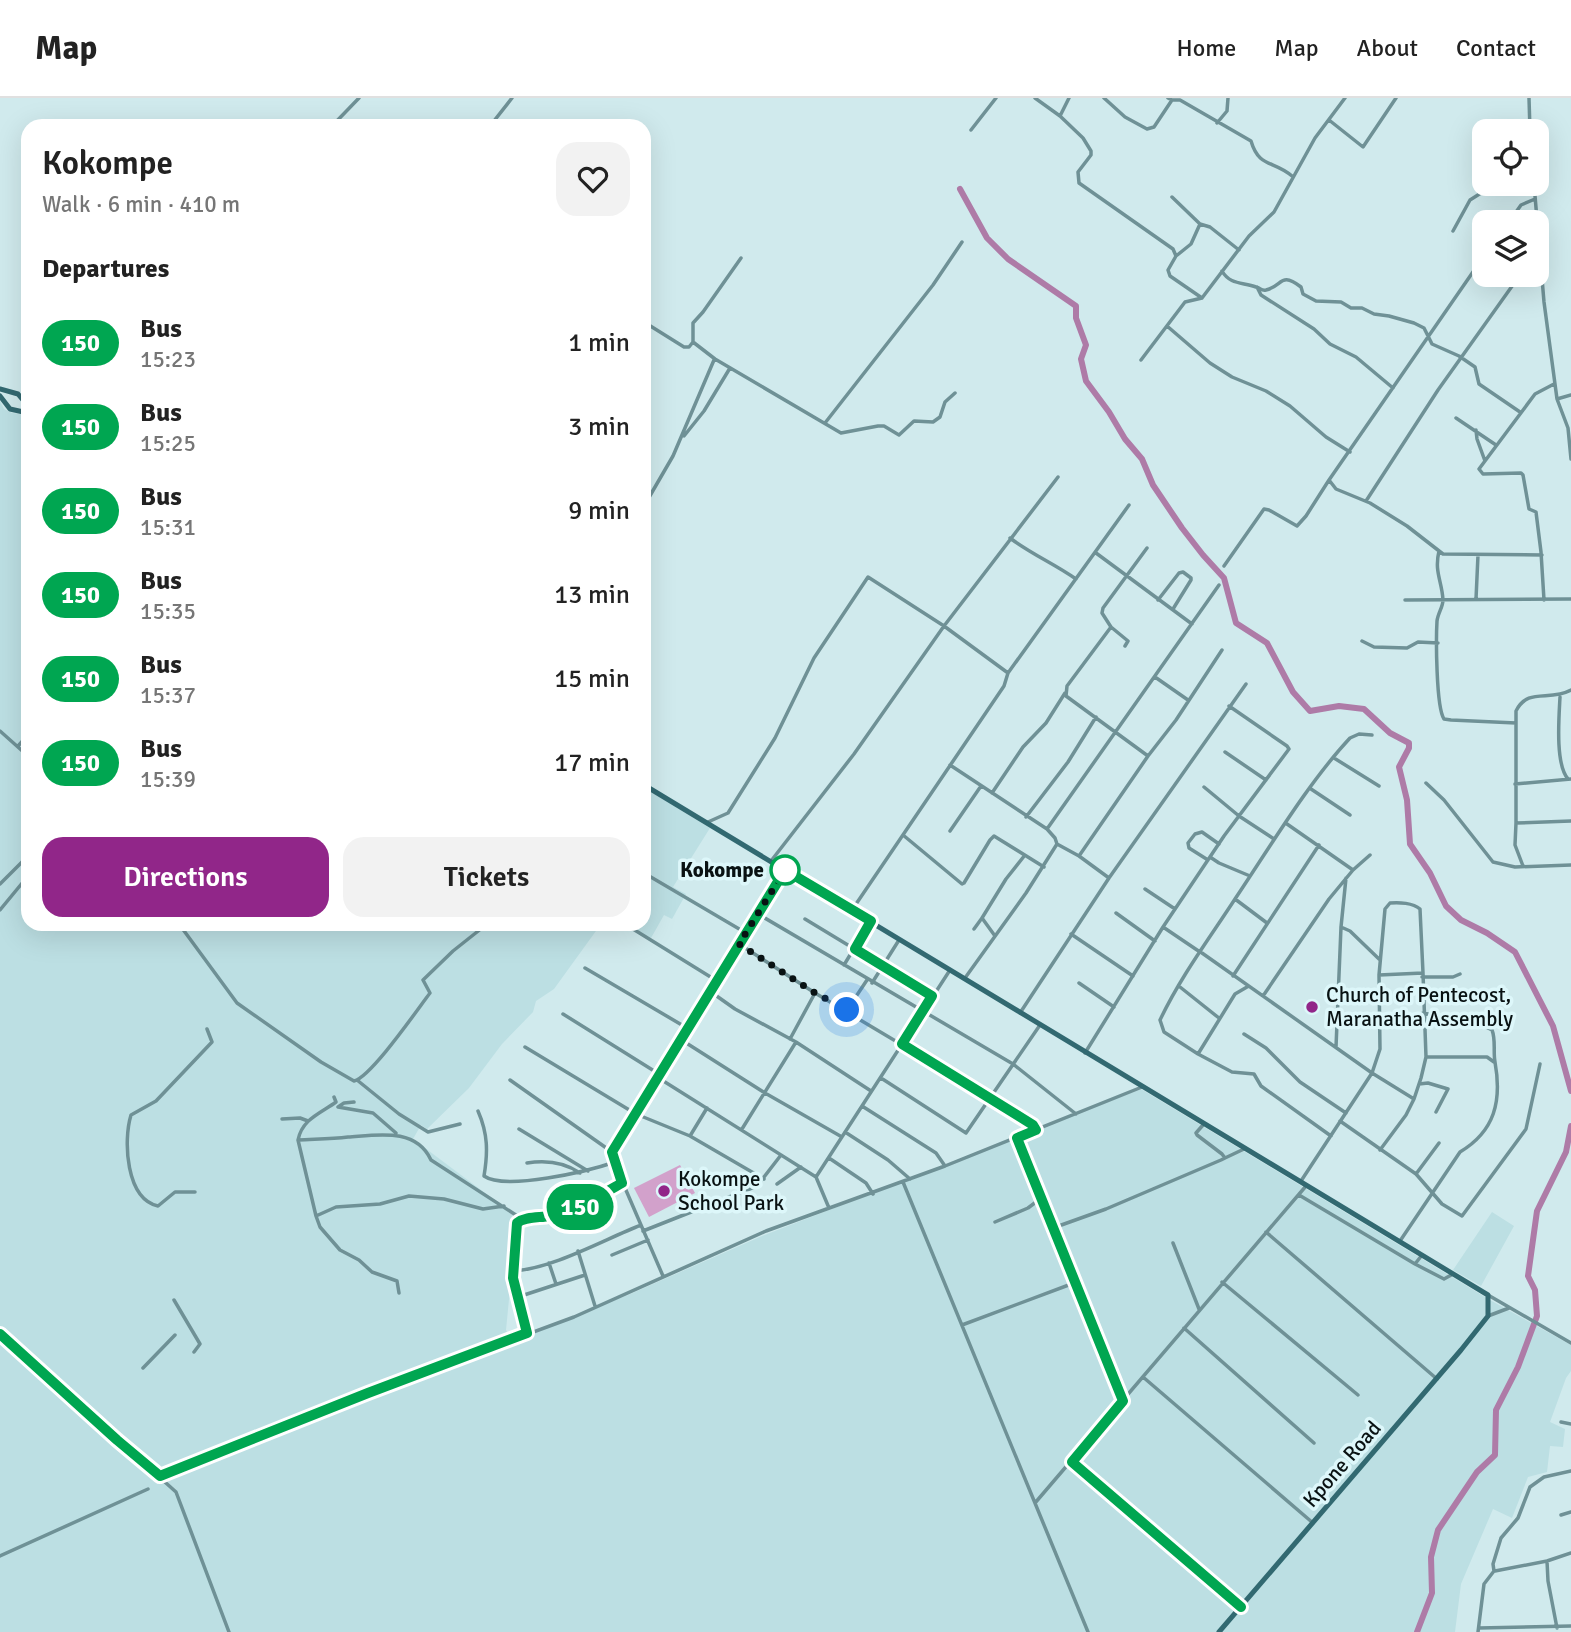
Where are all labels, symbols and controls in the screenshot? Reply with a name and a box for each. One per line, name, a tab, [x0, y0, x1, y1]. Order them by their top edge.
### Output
text: Map	[35, 28, 97, 69]
text: Home	[1176, 33, 1236, 63]
text: Map	[1274, 33, 1319, 63]
text: About	[1357, 33, 1418, 63]
text: Contact	[1456, 33, 1536, 63]
map controls	[1472, 119, 1549, 287]
button: locate	[1472, 119, 1549, 196]
button: heart	[556, 142, 630, 216]
text: Kokompe	[42, 143, 173, 184]
text: Walk · 6 min · 410 m	[42, 190, 240, 219]
button: layers	[1472, 210, 1549, 287]
text: Departures	[42, 253, 169, 285]
text: Bus	[140, 313, 182, 345]
text: 1 min	[568, 327, 630, 359]
text: 150	[61, 328, 100, 358]
text: 15:23	[140, 345, 196, 374]
text: Bus	[140, 397, 182, 429]
text: 3 min	[568, 411, 630, 443]
text: 150	[61, 412, 100, 442]
text: 15:25	[140, 429, 196, 458]
text: Bus	[140, 481, 182, 513]
text: 9 min	[568, 495, 630, 527]
text: 150	[61, 496, 100, 526]
text: 15:31	[140, 513, 196, 542]
text: Bus	[140, 565, 182, 597]
text: 13 min	[554, 579, 630, 611]
text: 150	[61, 580, 100, 610]
text: 15:35	[140, 597, 196, 626]
text: Bus	[140, 649, 182, 681]
text: 15 min	[554, 663, 630, 695]
text: 150	[61, 664, 100, 694]
text: 15:37	[140, 681, 196, 710]
text: Bus	[140, 733, 182, 765]
text: 17 min	[554, 747, 630, 779]
text: 150	[61, 748, 100, 778]
text: 15:39	[140, 765, 196, 794]
button: Directions	[42, 837, 329, 917]
button: Tickets	[343, 837, 630, 917]
marker: Kokompe	[770, 855, 800, 885]
place label: Kokompe	[680, 857, 764, 883]
place label: Church of Pentecost, Maranatha Assembly	[1326, 982, 1513, 1032]
your location	[829, 992, 864, 1027]
marker: Church of Pentecost, Maranatha Assembly	[1304, 999, 1320, 1015]
place label: Kokompe School Park	[678, 1166, 784, 1216]
marker: Kokompe School Park	[656, 1183, 672, 1199]
line badge: 150	[540, 1184, 620, 1230]
text: 150	[561, 1192, 599, 1222]
street label: Kpone Road	[1297, 1415, 1387, 1513]

